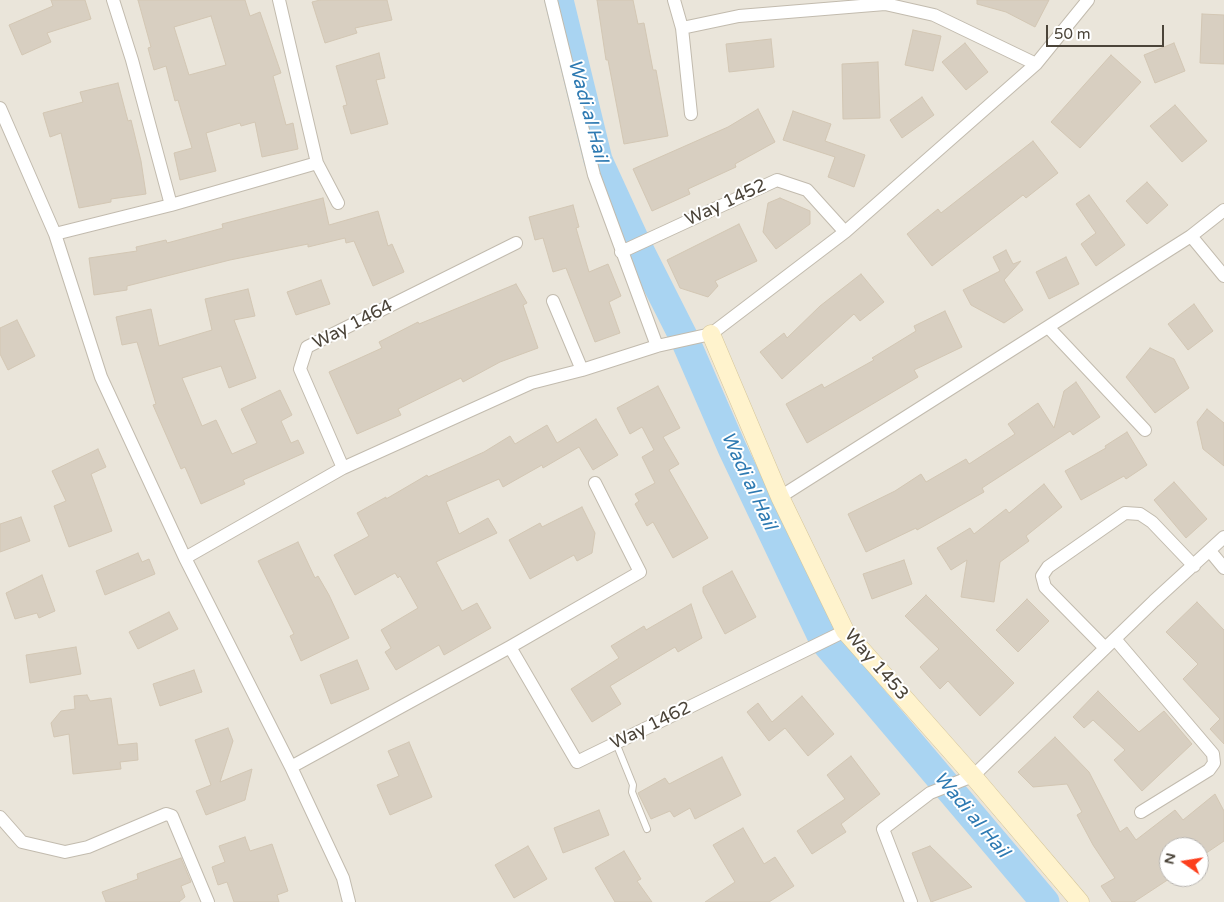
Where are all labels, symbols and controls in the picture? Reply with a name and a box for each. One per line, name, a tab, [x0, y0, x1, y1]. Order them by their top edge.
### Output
scale bar	[1049, 15, 1166, 47]
text: 50 m	[1054, 25, 1091, 43]
water label: Wadi al Hail	[562, 57, 612, 165]
street label: Way 1452	[682, 175, 770, 231]
street label: Way 1464	[309, 296, 397, 354]
water label: Wadi al Hail	[715, 428, 781, 534]
street label: Way 1453	[839, 625, 913, 705]
street label: Way 1462	[607, 697, 695, 755]
water label: Wadi al Hail	[928, 767, 1014, 863]
north arrow	[1159, 837, 1209, 887]
text: N	[1160, 851, 1179, 866]

